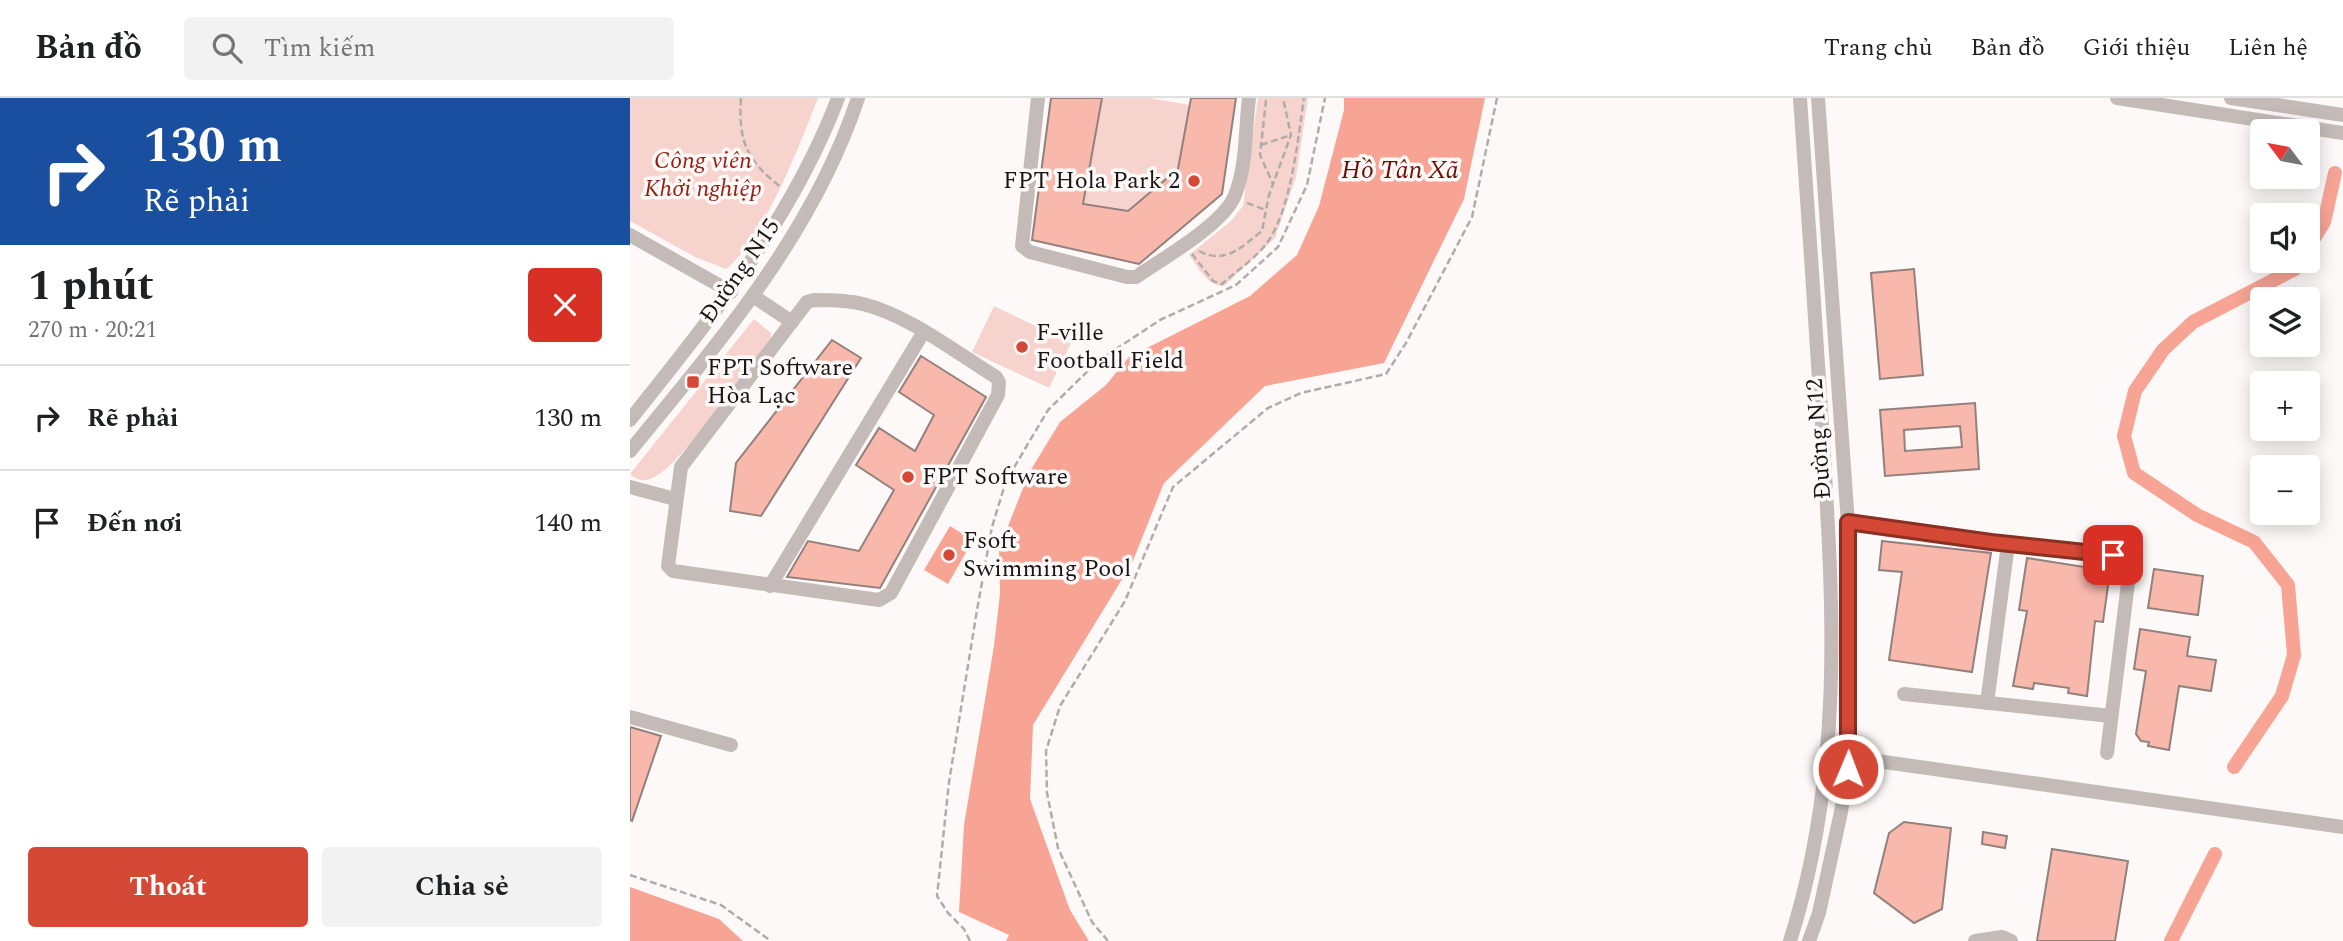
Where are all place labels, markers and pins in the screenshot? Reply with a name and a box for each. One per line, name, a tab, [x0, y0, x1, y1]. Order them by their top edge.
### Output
place label: FPT Hola Park 2	[1003, 163, 1180, 199]
marker: FPT Hola Park 2	[1186, 173, 1202, 189]
place label: F-ville Football Field	[1036, 315, 1184, 379]
marker: F-ville Football Field	[1014, 339, 1030, 355]
place label: FPT Software Hòa Lạc	[707, 350, 853, 414]
marker: FPT Software Hòa Lạc	[685, 374, 701, 390]
place label: FPT Software	[922, 459, 1068, 495]
marker: FPT Software	[900, 469, 916, 485]
place label: Fsoft Swimming Pool	[963, 523, 1131, 587]
pin	[2083, 525, 2143, 585]
marker: Fsoft Swimming Pool	[941, 547, 957, 563]

